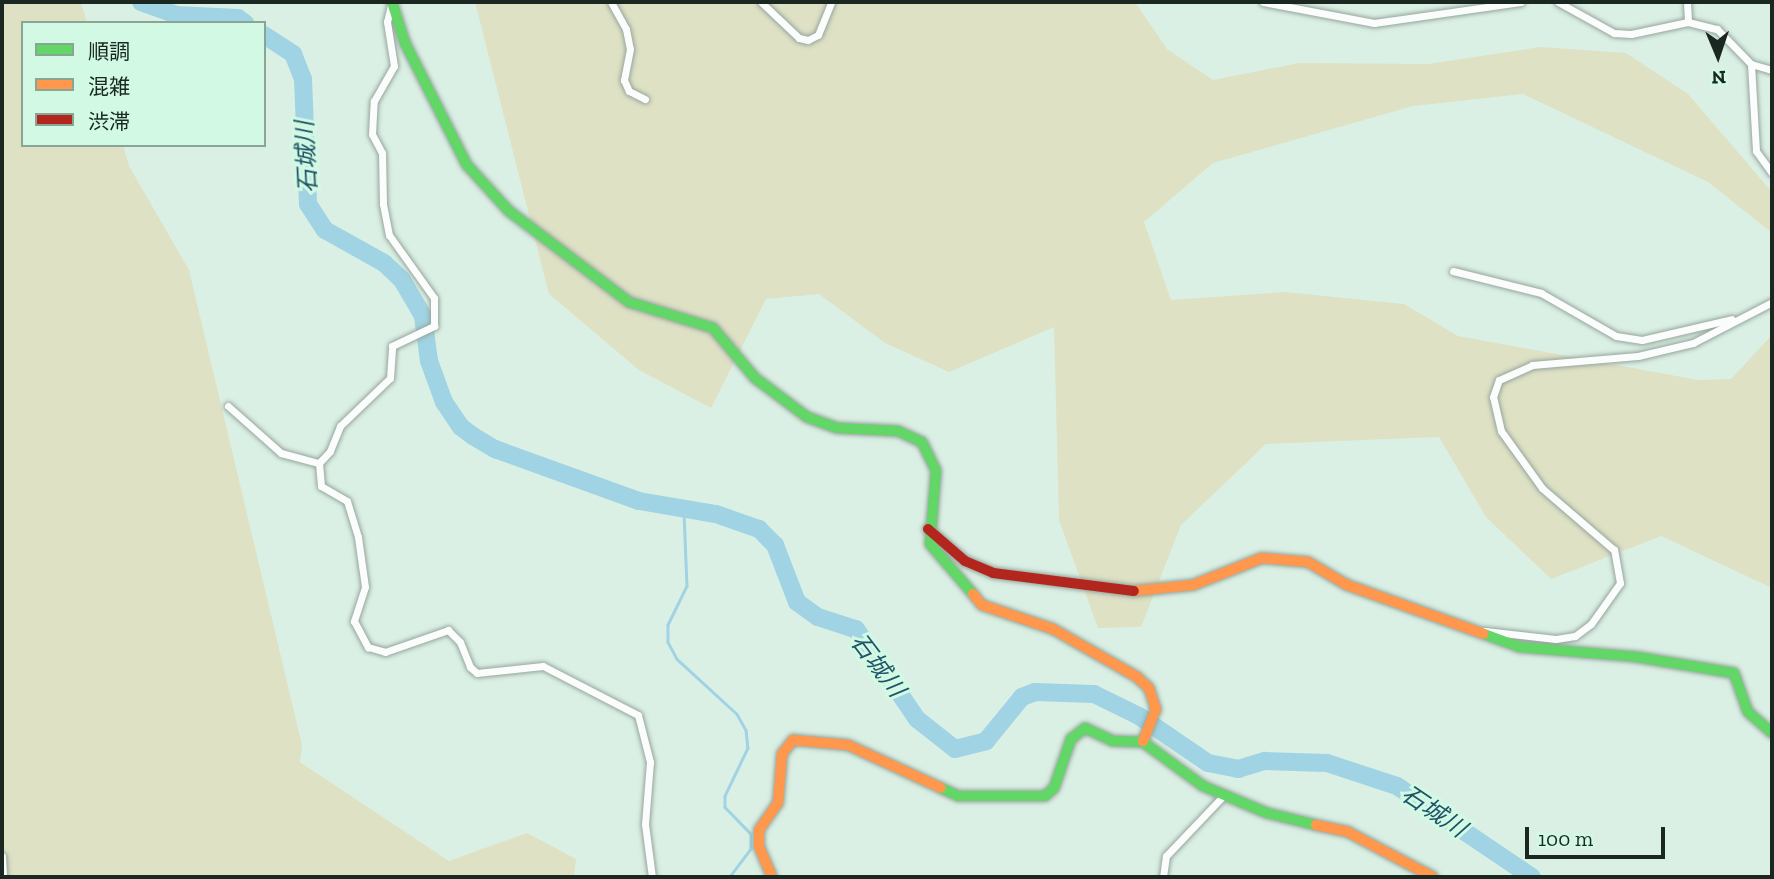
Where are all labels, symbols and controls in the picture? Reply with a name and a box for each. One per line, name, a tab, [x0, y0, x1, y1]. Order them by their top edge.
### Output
legend	[21, 21, 266, 147]
north arrow	[1683, 21, 1753, 91]
text: 順調	[88, 39, 130, 64]
text: N	[1711, 66, 1726, 89]
text: 混雑	[88, 74, 130, 99]
text: 渋滞	[88, 109, 130, 134]
water label: 石城川	[290, 120, 322, 194]
water label: 石城川	[845, 628, 911, 702]
water label: 石城川	[1396, 779, 1472, 843]
scale bar	[1529, 812, 1669, 856]
text: 100 m	[1538, 826, 1593, 851]

